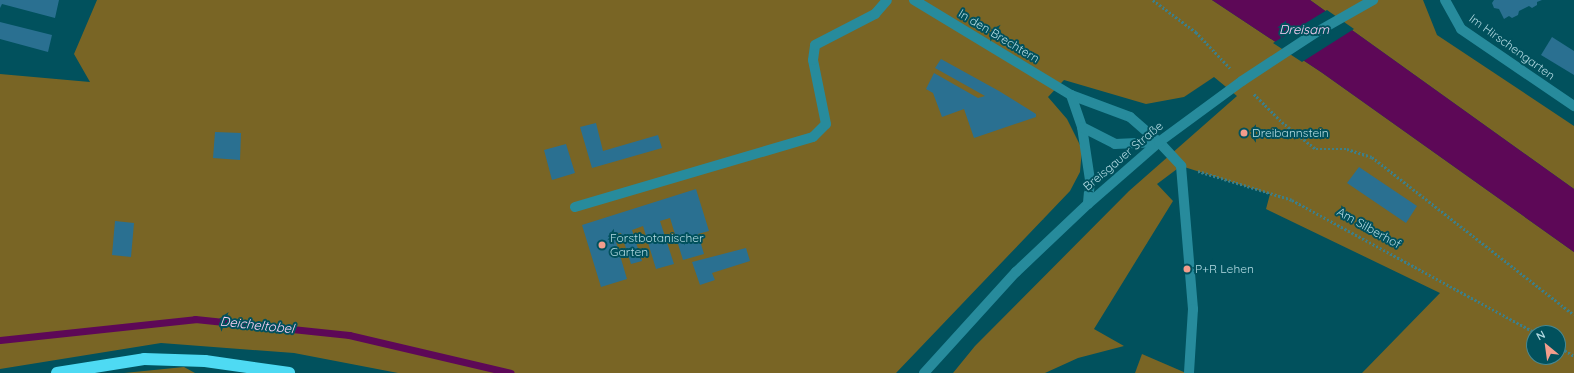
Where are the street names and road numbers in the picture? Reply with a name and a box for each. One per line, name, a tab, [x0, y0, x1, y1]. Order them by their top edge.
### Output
street label: In den Brechtern	[956, 6, 1042, 66]
street label: Im Hirschengarten	[1466, 11, 1558, 83]
street label: Breisgauer Straße	[1080, 118, 1166, 194]
street label: Am Silberhof	[1334, 204, 1404, 252]

